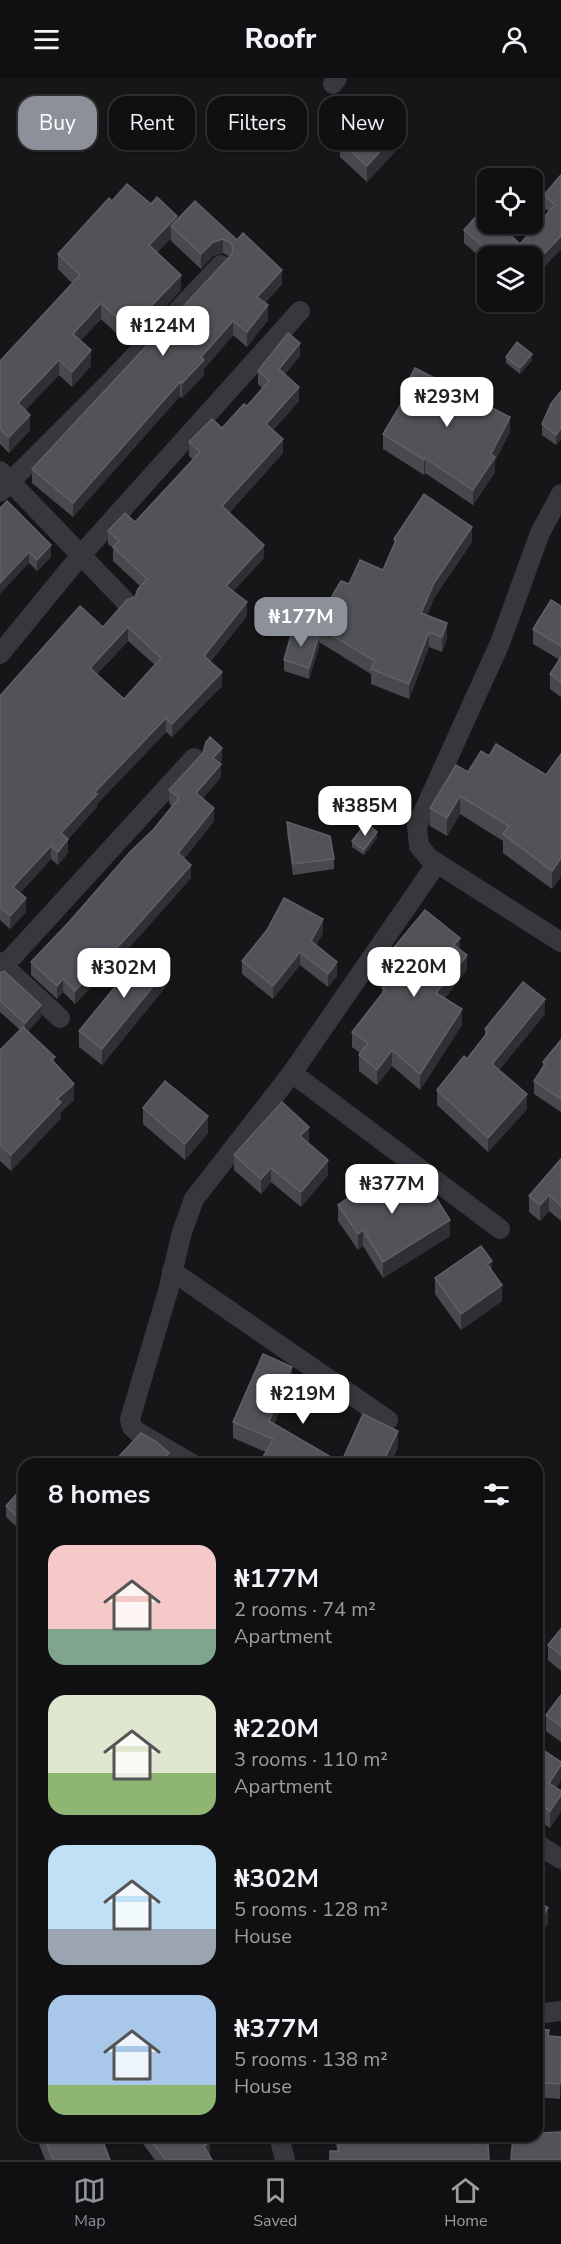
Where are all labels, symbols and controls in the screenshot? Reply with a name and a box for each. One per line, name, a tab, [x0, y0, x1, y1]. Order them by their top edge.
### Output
text: Roofr	[245, 21, 316, 58]
icon: menu	[30, 23, 63, 56]
icon: person	[498, 23, 531, 56]
chip: Buy	[18, 96, 97, 150]
chip: Rent	[109, 96, 195, 150]
chip: Filters	[207, 96, 307, 150]
chip: New	[319, 96, 406, 150]
map controls	[477, 168, 543, 312]
button: locate	[477, 168, 543, 234]
button: layers	[477, 246, 543, 312]
pin: ₦124M	[121, 306, 205, 357]
text: ₦124M	[130, 312, 196, 339]
pin: ₦293M	[405, 377, 489, 428]
text: ₦293M	[414, 383, 480, 410]
pin: ₦177M	[259, 597, 343, 648]
text: ₦177M	[268, 603, 334, 630]
pin: ₦385M	[323, 786, 407, 837]
text: ₦385M	[332, 792, 398, 819]
pin: ₦220M	[372, 947, 456, 998]
pin: ₦302M	[82, 948, 166, 999]
text: ₦220M	[381, 953, 447, 980]
text: ₦302M	[91, 954, 157, 981]
pin: ₦377M	[350, 1164, 434, 1215]
text: ₦377M	[359, 1170, 425, 1197]
pin: ₦219M	[261, 1374, 345, 1425]
text: ₦219M	[270, 1380, 336, 1407]
text: 8 homes	[48, 1477, 150, 1512]
icon: filters	[480, 1478, 513, 1511]
text: ₦177M	[234, 1561, 319, 1596]
icon: home	[96, 1569, 168, 1641]
text: 2 rooms · 74 m²	[234, 1596, 376, 1623]
text: Apartment	[234, 1623, 332, 1650]
text: ₦220M	[234, 1711, 319, 1746]
icon: home	[96, 1719, 168, 1791]
text: 3 rooms · 110 m²	[234, 1746, 388, 1773]
text: Apartment	[234, 1773, 332, 1800]
text: ₦302M	[234, 1861, 319, 1896]
icon: home	[96, 1869, 168, 1941]
text: 5 rooms · 128 m²	[234, 1896, 388, 1923]
text: House	[234, 1923, 292, 1950]
text: ₦377M	[234, 2011, 319, 2046]
icon: home	[96, 2019, 168, 2091]
text: 5 rooms · 138 m²	[234, 2046, 388, 2073]
text: House	[234, 2073, 292, 2100]
tab: Map	[73, 2174, 106, 2232]
tab: Saved	[253, 2174, 297, 2232]
tab: Home	[444, 2174, 488, 2232]

